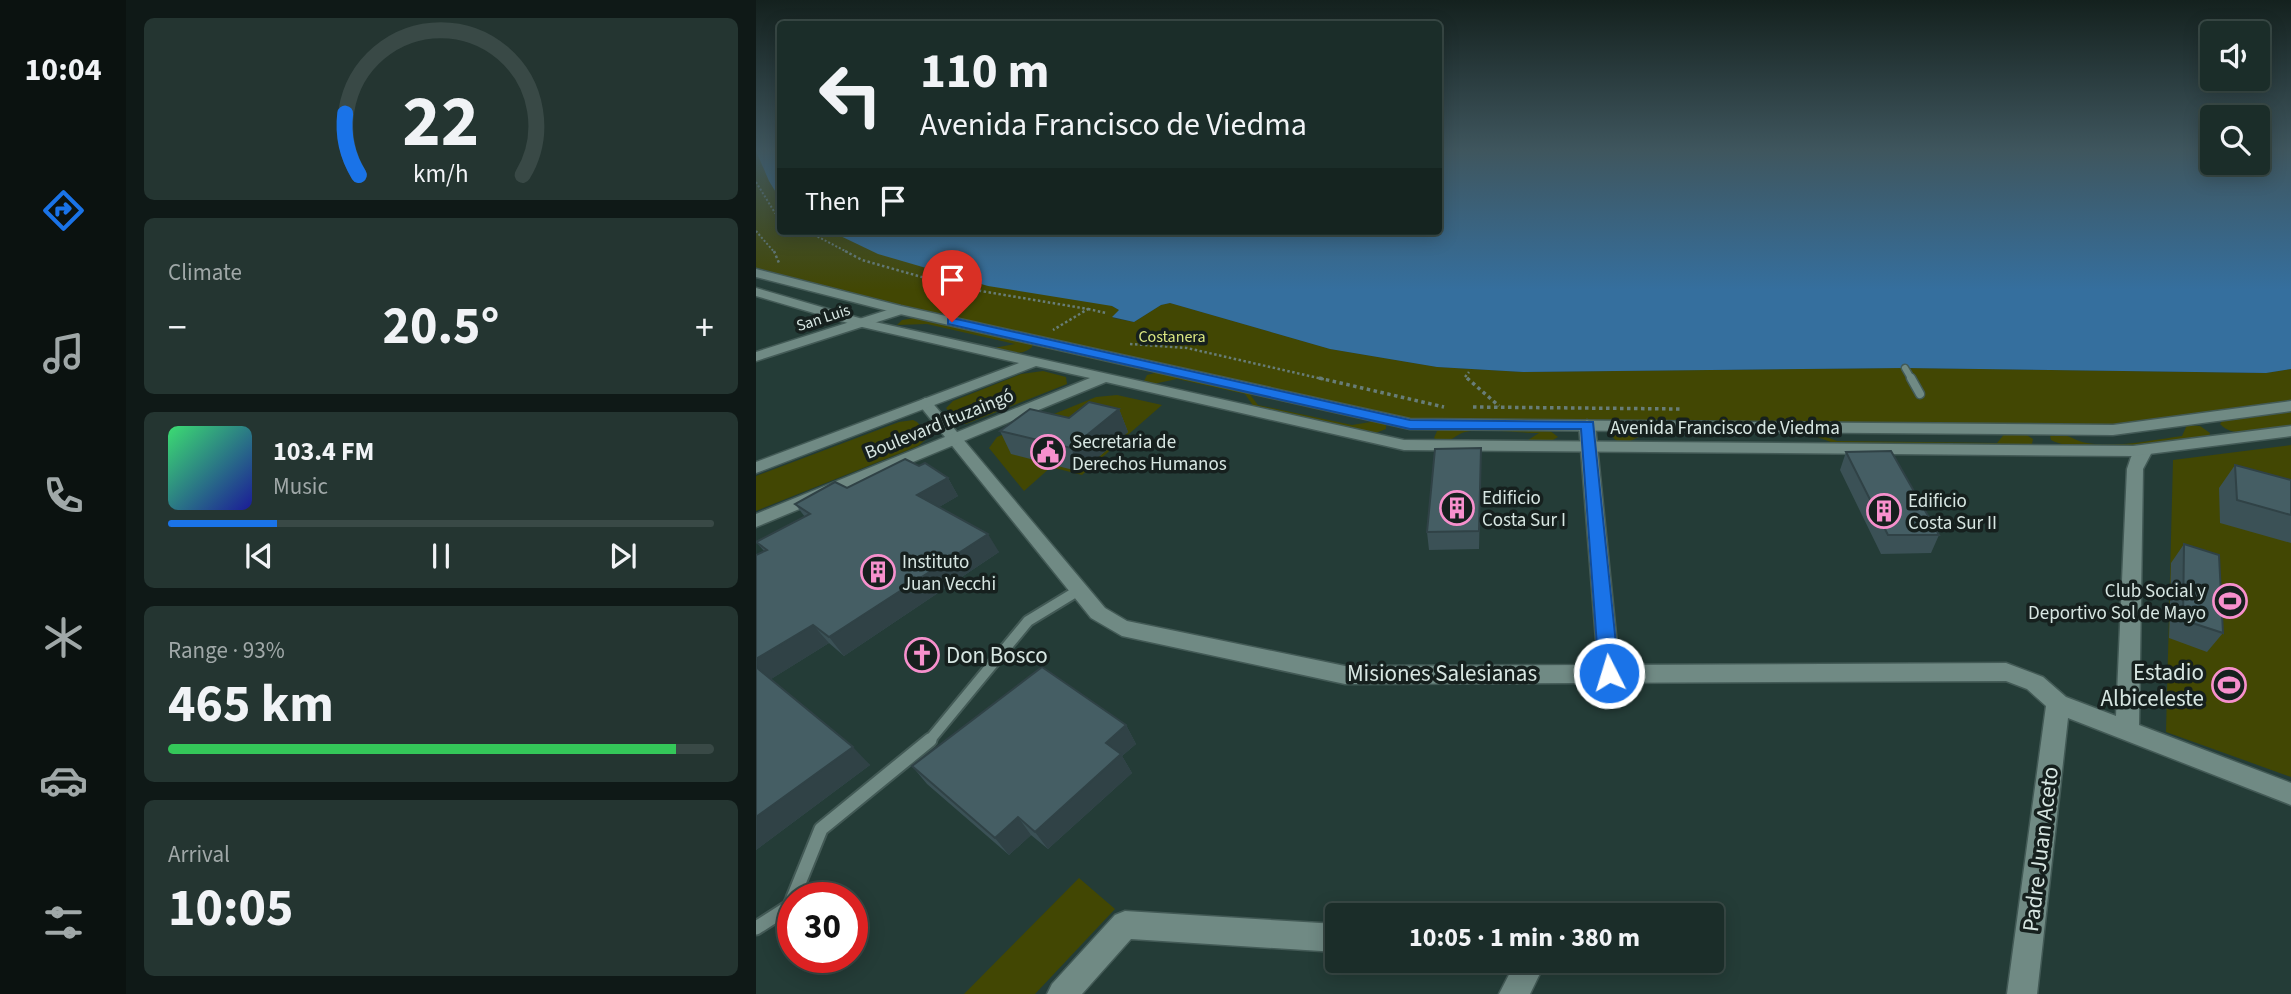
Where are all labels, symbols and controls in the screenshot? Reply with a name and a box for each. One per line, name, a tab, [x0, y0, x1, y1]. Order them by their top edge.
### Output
map controls	[2200, 21, 2270, 175]
button: sound	[2200, 21, 2270, 91]
text: 110 m	[920, 37, 1049, 107]
text: 10:04	[24, 47, 102, 93]
icon: left	[805, 49, 896, 140]
text: 22	[403, 70, 479, 174]
text: Avenida Francisco de Viedma	[920, 102, 1307, 148]
button: search	[2200, 105, 2270, 175]
text: km/h	[413, 156, 469, 192]
icon: arrive	[874, 182, 912, 220]
text: Then	[805, 183, 860, 220]
icon: directions	[39, 186, 88, 235]
pin	[922, 250, 982, 322]
text: Climate	[168, 256, 242, 289]
icon: arrive	[933, 261, 971, 299]
text: 20.5°	[383, 290, 499, 364]
street label: San Luis	[794, 299, 853, 337]
text: −	[168, 301, 187, 355]
text: +	[695, 301, 714, 355]
park label: Costanera	[1138, 326, 1206, 348]
icon: music	[39, 329, 88, 378]
street label: Boulevard Ituzaingó	[861, 382, 1018, 467]
street label: Avenida Francisco de Viedma	[1610, 415, 1840, 442]
place label: Secretaria de Derechos Humanos	[1072, 429, 1227, 478]
text: 103.4 FM	[273, 433, 374, 470]
public building icon: Secretaria de Derechos Humanos	[1029, 433, 1067, 471]
text: Music	[273, 470, 328, 503]
icon: phone	[39, 471, 88, 520]
place label: Edificio Costa Sur I	[1482, 485, 1566, 534]
place label: Edificio Costa Sur II	[1908, 488, 1997, 537]
building icon: Edificio Costa Sur I	[1438, 489, 1476, 527]
building icon: Edificio Costa Sur II	[1865, 492, 1903, 530]
icon: previous	[240, 537, 278, 575]
icon: pause	[422, 537, 460, 575]
icon: next	[604, 537, 642, 575]
place label: Instituto Juan Vecchi	[902, 549, 996, 598]
building icon: Instituto Juan Vecchi	[859, 553, 897, 591]
place label: Club Social y Deportivo Sol de Mayo	[2028, 578, 2206, 627]
sports icon: Club Social y Deportivo Sol de Mayo	[2211, 582, 2249, 620]
icon: climate	[39, 613, 88, 662]
text: Range · 93%	[168, 634, 285, 667]
church icon: Don Bosco	[903, 636, 941, 674]
position arrow	[1572, 636, 1646, 710]
place label: Don Bosco	[946, 639, 1048, 672]
place label: Estadio Albiceleste	[2101, 656, 2204, 715]
street label: Misiones Salesianas	[1347, 657, 1537, 690]
sports icon: Estadio Albiceleste	[2210, 666, 2248, 704]
text: 465 km	[168, 668, 334, 742]
icon: car	[39, 756, 88, 805]
street label: Padre Juan Aceto	[2014, 765, 2067, 933]
text: Arrival	[168, 838, 230, 871]
text: 10:05	[168, 872, 293, 946]
speed limit sign: 30	[777, 882, 868, 973]
icon: filters	[39, 898, 88, 947]
text: 10:05 · 1 min · 380 m	[1409, 919, 1640, 956]

